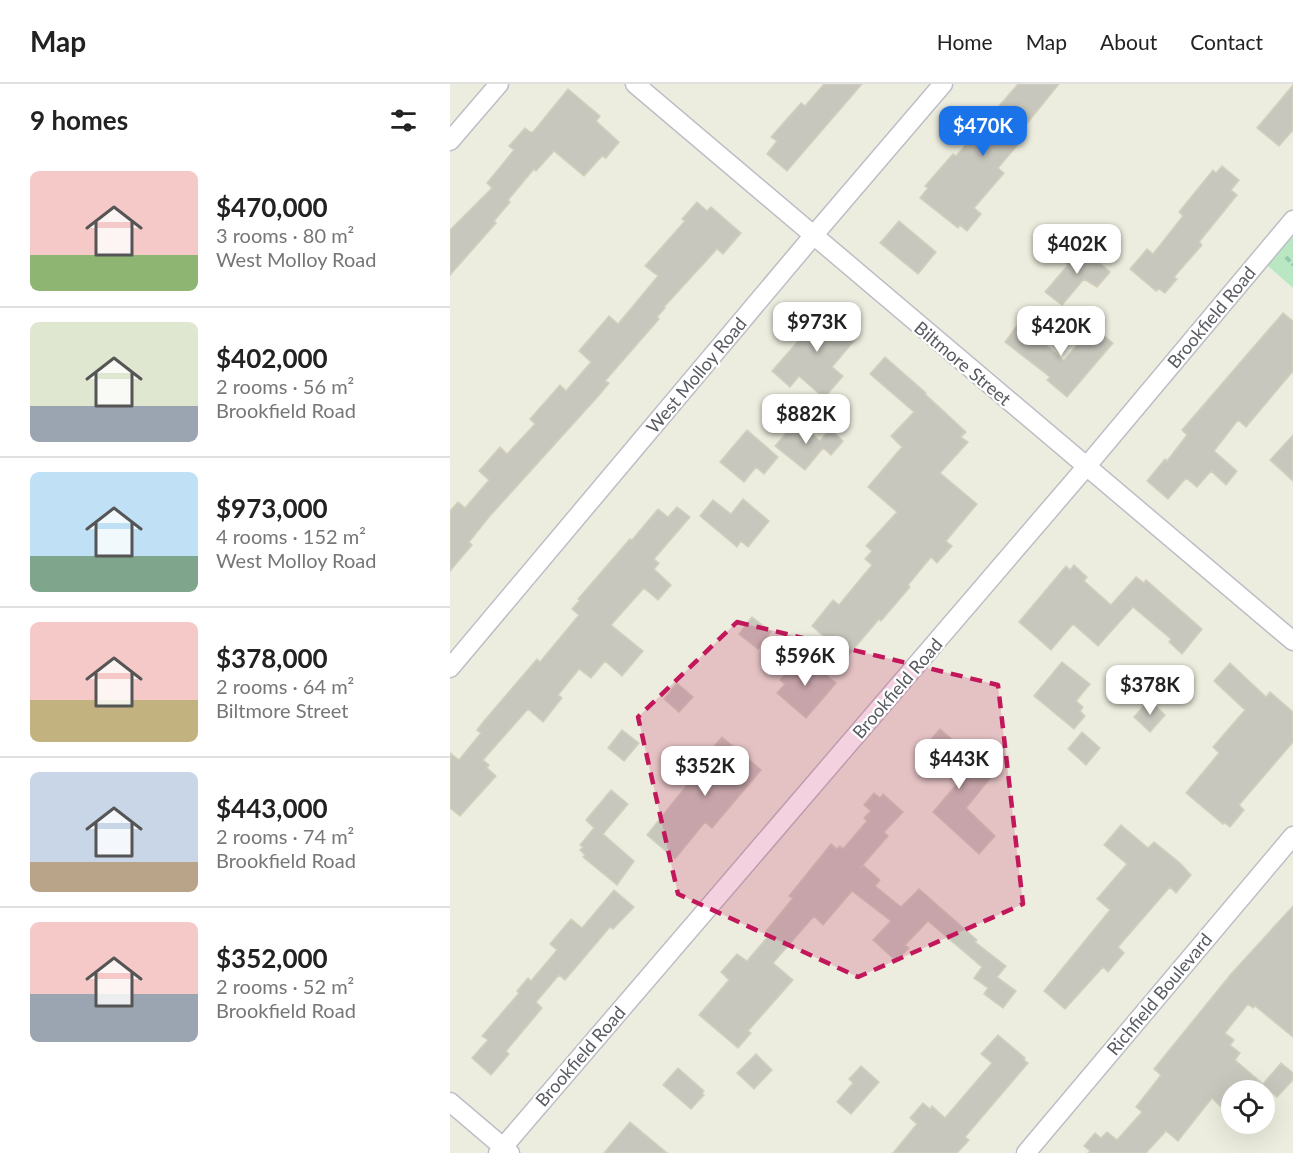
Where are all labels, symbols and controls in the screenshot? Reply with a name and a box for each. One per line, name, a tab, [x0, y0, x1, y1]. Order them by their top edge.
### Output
text: Map	[30, 24, 86, 58]
text: Home	[937, 29, 993, 54]
text: Map	[1026, 29, 1067, 54]
text: About	[1100, 29, 1157, 54]
text: Contact	[1190, 29, 1263, 54]
text: 9 homes	[30, 104, 128, 136]
icon: filters	[387, 104, 420, 137]
pin: $470K	[941, 106, 1025, 157]
text: $470K	[953, 113, 1013, 137]
text: $470,000	[216, 191, 328, 223]
icon: home	[78, 195, 150, 267]
text: 3 rooms · 80 m²	[216, 223, 354, 247]
pin: $402K	[1035, 224, 1119, 275]
text: $402K	[1047, 231, 1107, 255]
text: West Molloy Road	[216, 247, 376, 271]
street label: Brookfield Road	[1162, 262, 1260, 372]
pin: $973K	[775, 302, 859, 353]
pin: $420K	[1019, 306, 1103, 357]
text: $973K	[787, 309, 847, 333]
street label: West Molloy Road	[641, 313, 751, 437]
text: $420K	[1031, 313, 1091, 337]
street label: Biltmore Street	[910, 316, 1016, 410]
text: $402,000	[216, 342, 328, 374]
icon: home	[78, 346, 150, 418]
text: 2 rooms · 56 m²	[216, 374, 354, 398]
pin: $882K	[764, 394, 848, 445]
text: Brookfield Road	[216, 398, 356, 422]
text: $882K	[776, 401, 836, 425]
text: $973,000	[216, 492, 328, 524]
icon: home	[78, 496, 150, 568]
text: 4 rooms · 152 m²	[216, 524, 366, 548]
text: West Molloy Road	[216, 548, 376, 572]
street label: Brookfield Road	[847, 633, 947, 743]
pin: $596K	[763, 636, 847, 687]
text: $378,000	[216, 642, 328, 674]
text: $596K	[775, 643, 835, 667]
icon: home	[78, 646, 150, 718]
pin: $378K	[1108, 665, 1192, 716]
text: $378K	[1120, 672, 1180, 696]
text: 2 rooms · 64 m²	[216, 674, 354, 698]
text: Biltmore Street	[216, 698, 348, 722]
pin: $443K	[917, 739, 1001, 790]
pin: $352K	[663, 746, 747, 797]
text: $443K	[929, 746, 989, 770]
text: $352K	[675, 753, 735, 777]
text: $443,000	[216, 792, 328, 824]
icon: home	[78, 796, 150, 868]
text: 2 rooms · 74 m²	[216, 824, 354, 848]
text: Brookfield Road	[216, 848, 356, 872]
street label: Richfield Boulevard	[1102, 929, 1216, 1059]
text: $352,000	[216, 942, 328, 974]
icon: home	[78, 946, 150, 1018]
text: 2 rooms · 52 m²	[216, 974, 354, 998]
text: Brookfield Road	[216, 998, 356, 1022]
street label: Brookfield Road	[530, 1001, 630, 1111]
map controls	[1221, 1080, 1275, 1134]
button: locate	[1221, 1080, 1275, 1134]

